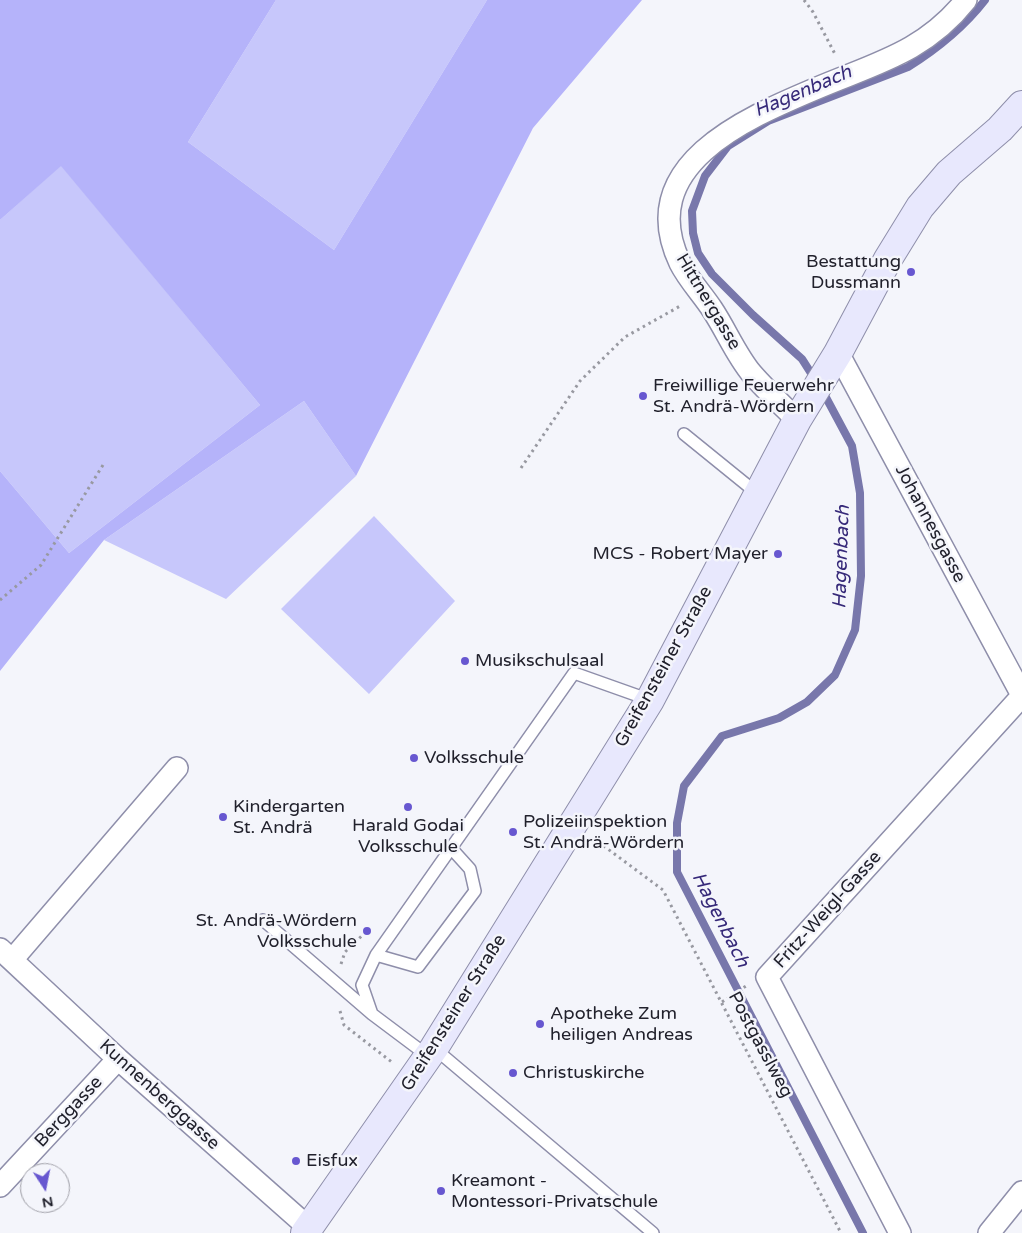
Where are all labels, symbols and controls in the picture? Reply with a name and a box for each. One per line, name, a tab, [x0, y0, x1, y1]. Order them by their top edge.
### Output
water label: Hagenbach	[751, 61, 855, 123]
street label: Hittnergasse	[671, 250, 745, 354]
place label: Bestattung Dussmann	[806, 251, 901, 294]
marker: Bestattung Dussmann	[905, 266, 917, 278]
place label: Freiwillige Feuerwehr St. Andrä-Wördern	[653, 375, 834, 418]
marker: Freiwillige Feuerwehr St. Andrä-Wördern	[637, 390, 649, 402]
street label: Johannesgasse	[890, 461, 970, 587]
water label: Hagenbach	[829, 505, 855, 609]
place label: MCS - Robert Mayer	[593, 543, 768, 565]
marker: MCS - Robert Mayer	[772, 548, 784, 560]
street label: Greifensteiner Straße	[611, 583, 717, 751]
place label: Musikschulsaal	[475, 650, 604, 672]
marker: Musikschulsaal	[459, 655, 471, 667]
place label: Volksschule	[424, 747, 524, 769]
marker: Volksschule	[408, 752, 420, 764]
place label: Kindergarten St. Andrä	[233, 796, 345, 839]
marker: Harald Godai Volksschule	[402, 801, 414, 813]
marker: Kindergarten St. Andrä	[217, 811, 229, 823]
place label: Polizeiinspektion St. Andrä-Wördern	[523, 811, 684, 854]
place label: Harald Godai Volksschule	[352, 815, 464, 858]
marker: Polizeiinspektion St. Andrä-Wördern	[507, 826, 519, 838]
street label: Fritz-Weigl-Gasse	[770, 847, 886, 973]
water label: Hagenbach	[686, 869, 754, 971]
place label: St. Andrä-Wördern Volksschule	[196, 910, 357, 952]
marker: St. Andrä-Wördern Volksschule	[361, 925, 373, 937]
street label: Greifensteiner Straße	[397, 931, 511, 1095]
street label: Postgasslweg	[723, 988, 797, 1102]
place label: Apotheke Zum heiligen Andreas	[550, 1003, 693, 1046]
marker: Apotheke Zum heiligen Andreas	[534, 1018, 546, 1030]
street label: Kunnenberggasse	[94, 1035, 224, 1155]
place label: Christuskirche	[523, 1062, 645, 1084]
marker: Christuskirche	[507, 1067, 519, 1079]
street label: Berggasse	[31, 1072, 107, 1152]
place label: Eisfux	[306, 1150, 358, 1172]
marker: Eisfux	[290, 1155, 302, 1167]
north arrow	[20, 1163, 70, 1213]
place label: Kreamont - Montessori-Privatschule	[451, 1170, 658, 1212]
marker: Kreamont - Montessori-Privatschule	[435, 1185, 447, 1197]
text: N	[41, 1193, 55, 1212]

